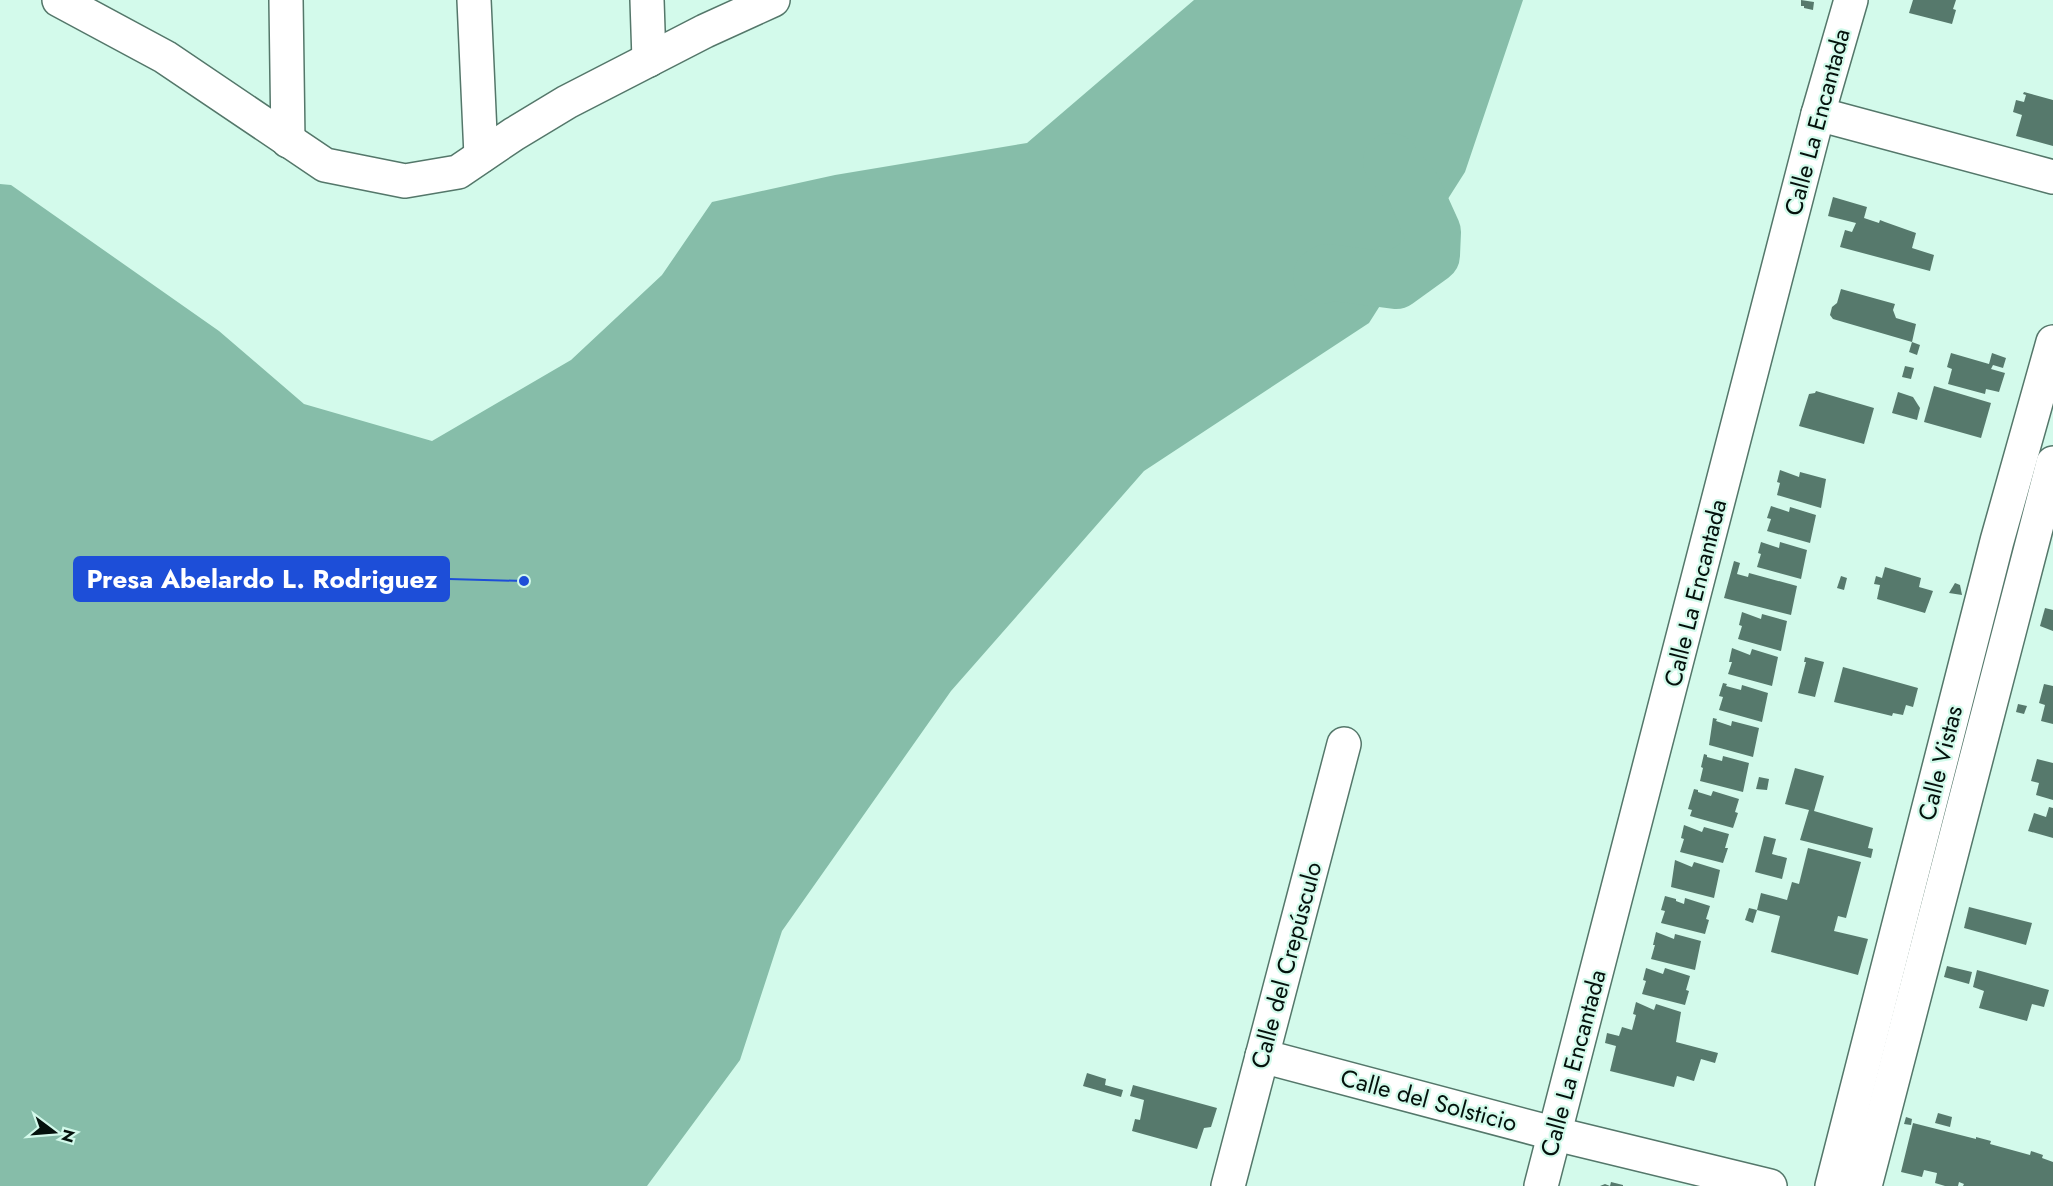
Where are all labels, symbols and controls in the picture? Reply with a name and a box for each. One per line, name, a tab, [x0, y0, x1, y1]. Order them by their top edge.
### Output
street label: Calle La Encantada	[1775, 25, 1859, 219]
street label: Calle La Encantada	[1655, 496, 1735, 690]
callout: Presa Abelardo L. Rodriguez	[74, 557, 449, 601]
text: Presa Abelardo L. Rodriguez	[86, 560, 438, 598]
street label: Calle Vistas	[1909, 702, 1971, 824]
street label: Calle del Crepúsculo	[1242, 858, 1330, 1072]
street label: Calle La Encantada	[1531, 966, 1615, 1160]
street label: Calle del Solsticio	[1337, 1060, 1521, 1140]
north arrow	[24, 1102, 84, 1162]
text: N	[55, 1127, 81, 1145]

